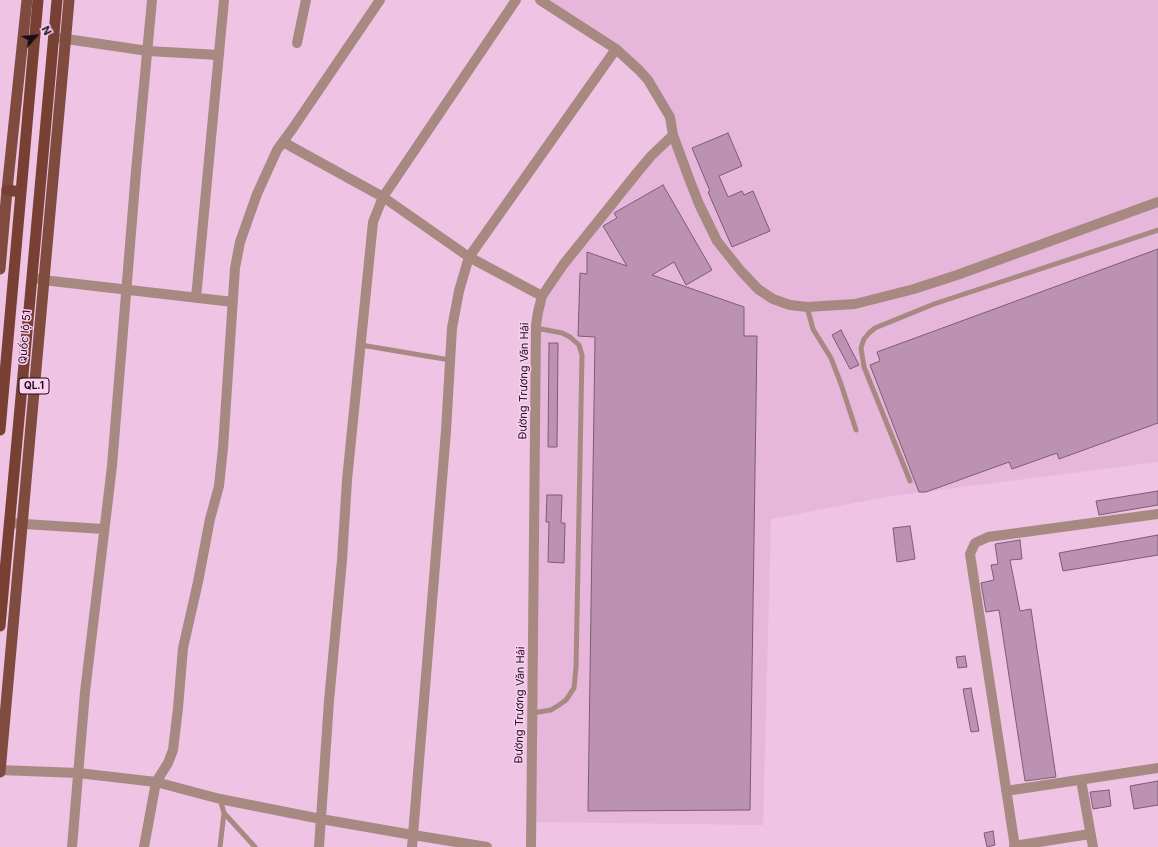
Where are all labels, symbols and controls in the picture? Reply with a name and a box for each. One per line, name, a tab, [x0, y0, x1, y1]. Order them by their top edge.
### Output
north arrow	[16, 16, 56, 56]
text: N	[39, 24, 55, 37]
street label: Quốc lộ 51	[16, 309, 34, 365]
street label: Đường Trương Văn Hải	[516, 322, 532, 440]
road number: QL.1	[19, 378, 49, 394]
street label: Đường Trương Văn Hải	[512, 646, 528, 764]

